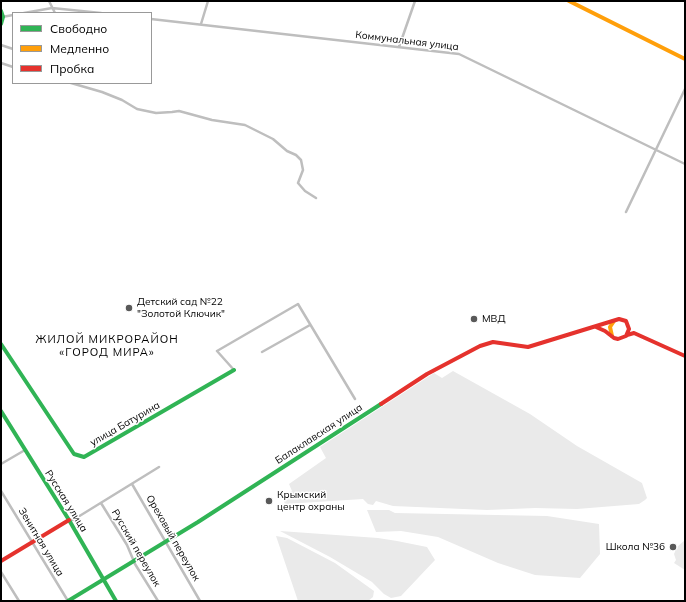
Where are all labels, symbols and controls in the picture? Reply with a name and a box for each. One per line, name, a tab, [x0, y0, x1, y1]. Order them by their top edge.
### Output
legend	[12, 12, 152, 84]
text: Свободно	[50, 21, 107, 36]
street label: Коммунальная улица	[355, 29, 459, 53]
text: Медленно	[50, 41, 109, 56]
text: Пробка	[50, 61, 94, 76]
place label: Детский сад №22 "Золотой Ключик"	[137, 296, 225, 320]
marker: Детский сад №22 "Золотой Ключик"	[124, 303, 134, 313]
place label: МВД	[482, 313, 505, 325]
marker: МВД	[469, 314, 479, 324]
district label: ЖИЛОЙ МИКРОРАЙОН «ГОРОД МИРА»	[35, 333, 179, 359]
street label: улица Батурина	[88, 399, 162, 449]
street label: Балаклавская улица	[273, 401, 365, 467]
street label: Русская улица	[42, 468, 90, 534]
place label: Крымский центр охраны	[277, 489, 345, 512]
street label: Ореховый переулок	[143, 493, 203, 583]
marker: Крымский центр охраны	[264, 496, 274, 506]
street label: Зенитная улица	[16, 506, 66, 578]
street label: Русский переулок	[109, 507, 163, 589]
place label: Школа №36	[606, 541, 665, 553]
marker: Школа №36	[668, 542, 678, 552]

